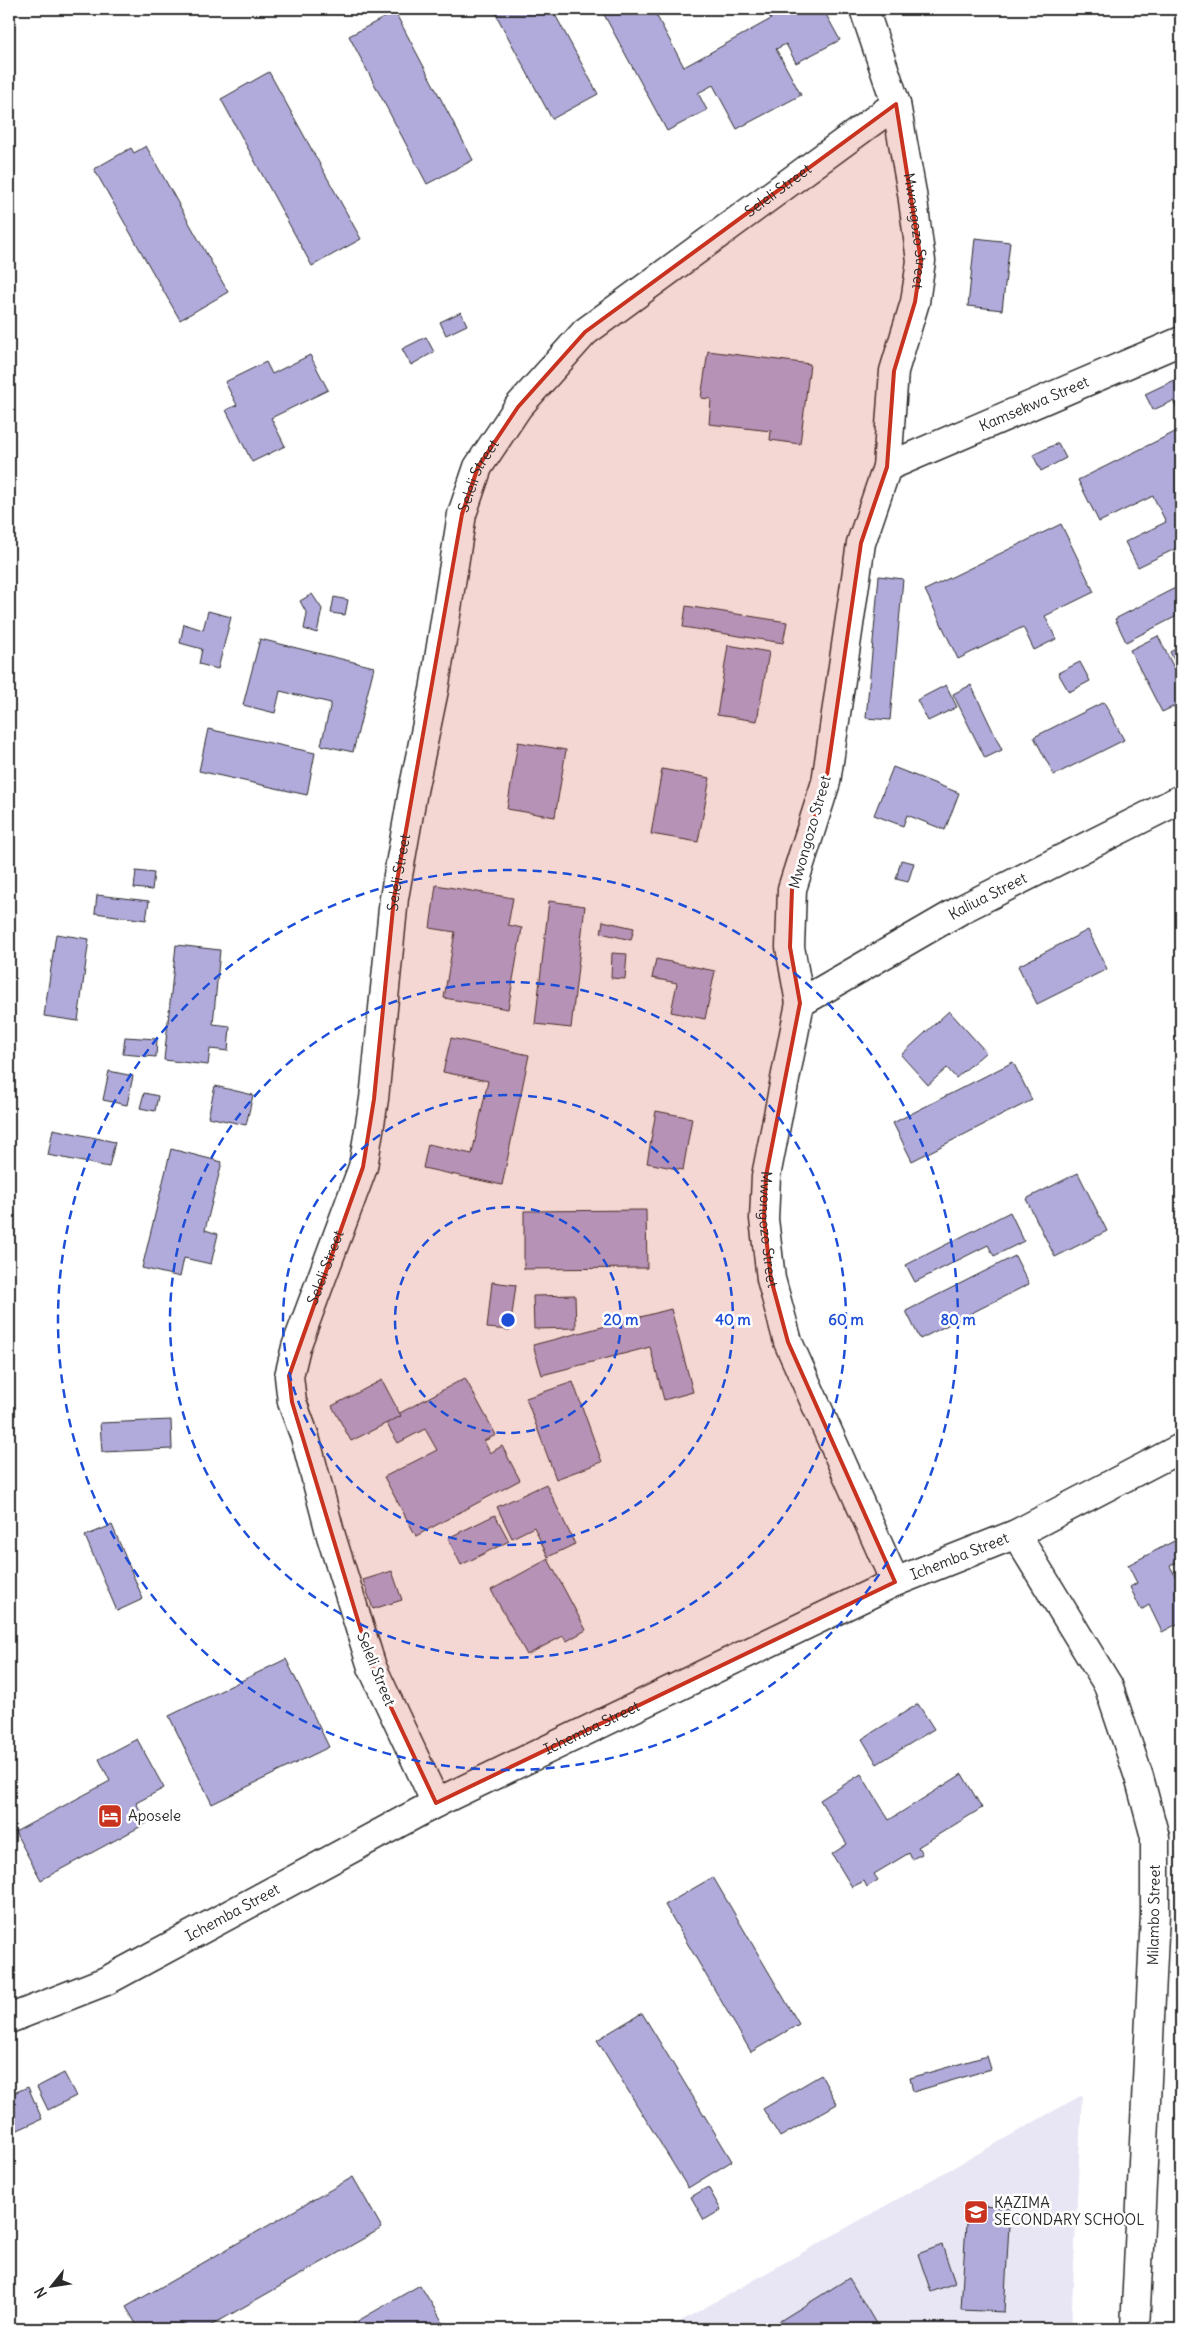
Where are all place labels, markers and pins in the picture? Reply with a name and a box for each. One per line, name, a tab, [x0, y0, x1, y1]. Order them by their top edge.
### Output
centre of rings	[499, 1311, 517, 1329]
hotel icon: Aposele	[97, 1803, 123, 1829]
place label: Aposele	[128, 1806, 181, 1825]
place label: KAZIMA SECONDARY SCHOOL	[994, 2193, 1144, 2229]
school or university icon: KAZIMA SECONDARY SCHOOL	[963, 2199, 989, 2225]

